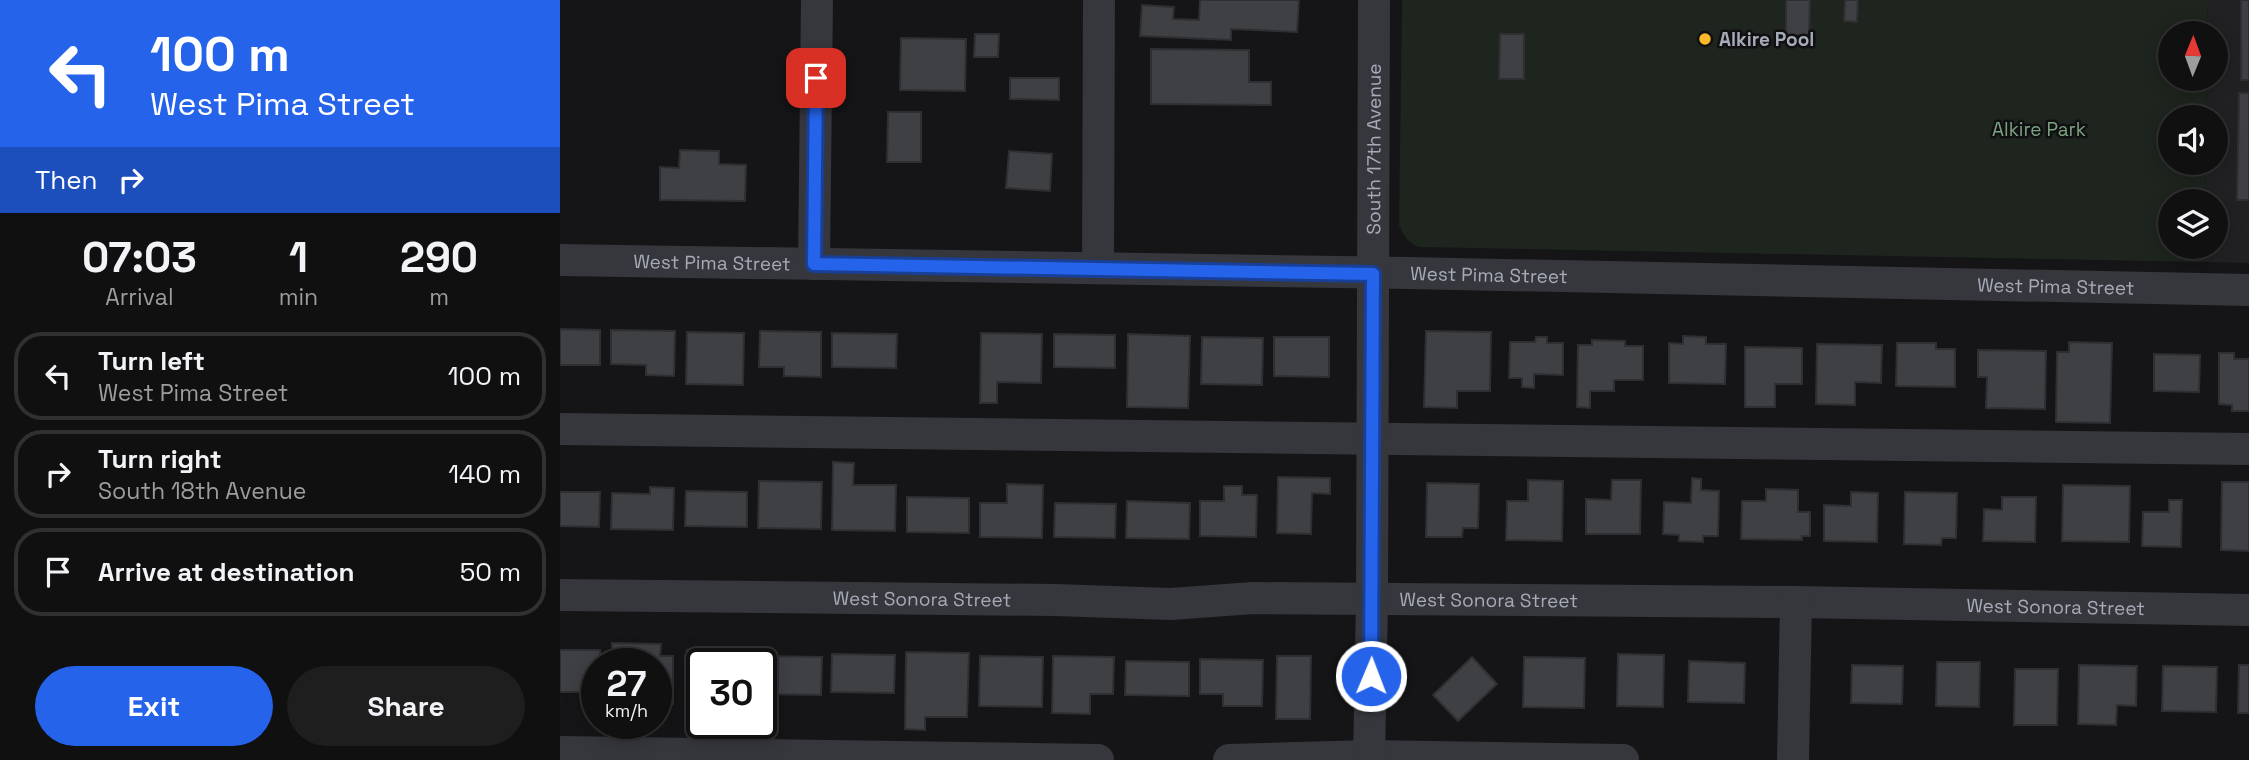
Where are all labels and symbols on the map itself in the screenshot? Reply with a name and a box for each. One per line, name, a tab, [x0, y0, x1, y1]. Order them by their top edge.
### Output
north arrow	[2158, 21, 2228, 91]
place label: Alkire Pool	[1719, 27, 1814, 52]
marker: Alkire Pool	[1697, 31, 1713, 47]
pin	[786, 48, 846, 108]
street label: South 17th Avenue	[1361, 63, 1387, 235]
park label: Alkire Park	[1992, 117, 2086, 142]
street label: West Pima Street	[633, 249, 791, 277]
street label: West Pima Street	[1410, 261, 1568, 289]
street label: West Pima Street	[1977, 273, 2135, 301]
street label: West Sonora Street	[833, 586, 1011, 613]
street label: West Sonora Street	[1399, 587, 1578, 613]
street label: West Sonora Street	[1966, 593, 2145, 621]
position arrow	[1334, 639, 1408, 713]
speed limit sign: 30	[686, 648, 777, 739]

